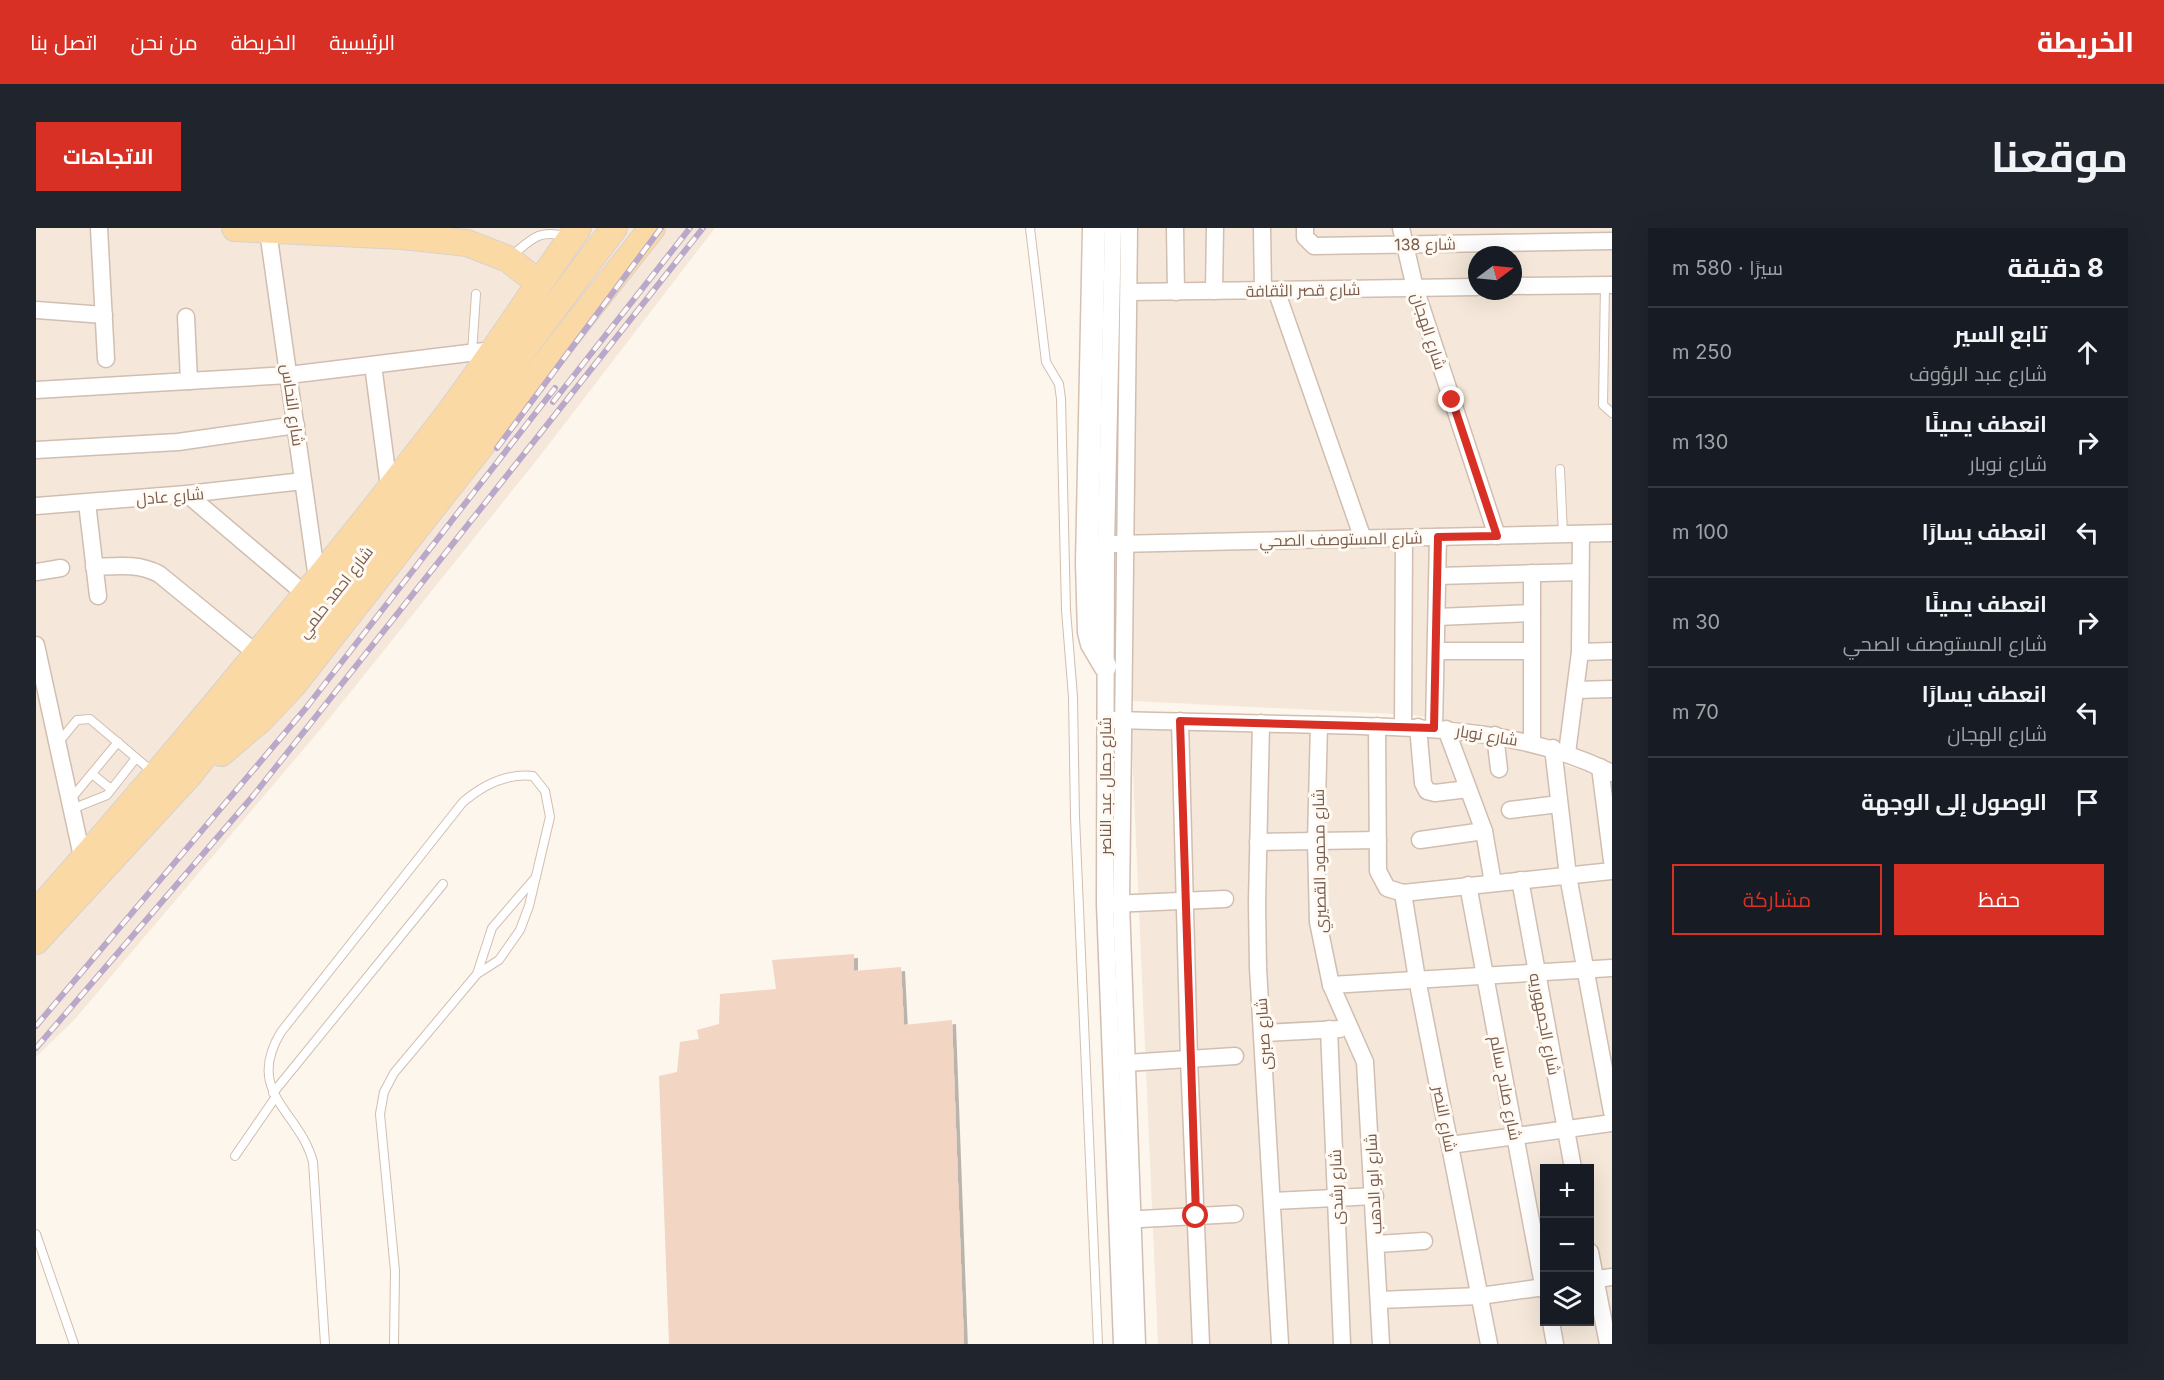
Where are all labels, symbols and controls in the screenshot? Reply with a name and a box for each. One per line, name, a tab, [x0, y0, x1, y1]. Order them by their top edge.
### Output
text: الخريطة	[2037, 25, 2134, 59]
text: اتصل بنا	[30, 30, 98, 55]
text: من نحن	[131, 30, 198, 55]
text: الخريطة	[231, 30, 296, 55]
text: الرئيسية	[329, 30, 395, 55]
button: الاتجاهات	[36, 122, 181, 191]
text: موقعنا	[1991, 131, 2128, 182]
street label: شارع 138	[1394, 233, 1456, 257]
north arrow	[1468, 246, 1522, 300]
text: 8 دقيقة	[2007, 252, 2104, 283]
text: سيرًا · 580 m	[1672, 256, 1783, 280]
street label: شارع قصر الثقافة	[1245, 279, 1361, 303]
street label: شارع الهجان	[1405, 290, 1451, 373]
text: تابع السير	[1954, 321, 2047, 347]
icon: ahead	[2071, 336, 2104, 369]
text: 250 m	[1672, 340, 1732, 364]
text: شارع عبد الرؤوف	[1909, 362, 2047, 386]
street label: شارع النحاس	[275, 363, 309, 448]
route end	[1438, 386, 1464, 412]
text: انعطف يمينًا	[1925, 411, 2047, 437]
icon: right	[2071, 426, 2104, 459]
text: 130 m	[1672, 430, 1728, 454]
text: شارع نوبار	[1969, 452, 2047, 476]
street label: شارع عادل	[135, 483, 205, 511]
icon: left	[2071, 516, 2104, 549]
text: انعطف يسارًا	[1922, 519, 2047, 545]
text: 100 m	[1672, 520, 1729, 544]
street label: شارع المستوصف الصحي	[1259, 528, 1423, 554]
street label: شارع احمد حلمي	[293, 542, 380, 644]
text: انعطف يمينًا	[1925, 591, 2047, 617]
icon: right	[2071, 606, 2104, 639]
text: 30 m	[1672, 610, 1720, 634]
text: شارع المستوصف الصحي	[1843, 632, 2047, 656]
text: انعطف يسارًا	[1922, 681, 2047, 707]
icon: left	[2071, 696, 2104, 729]
text: 70 m	[1672, 700, 1719, 724]
street label: شارع جمال عبد الناصر	[1095, 717, 1117, 856]
street label: شارع نوبار	[1453, 720, 1519, 752]
text: شارع الهجان	[1947, 722, 2047, 746]
icon: arrive	[2071, 786, 2104, 819]
street label: شارع محمود القصيري	[1308, 789, 1334, 933]
text: الوصول إلى الوجهة	[1861, 789, 2047, 815]
button: مشاركة	[1672, 864, 1882, 935]
button: حفظ	[1894, 864, 2104, 935]
street label: شارع الجمهوريه	[1523, 971, 1565, 1077]
street label: شارع صبرى	[1250, 997, 1277, 1071]
street label: شارع صلاح سالم	[1484, 1034, 1526, 1142]
street label: شارع النصر	[1427, 1083, 1461, 1154]
street label: شارع ابو الدهب	[1360, 1133, 1388, 1235]
street label: شارع رشدى	[1325, 1149, 1349, 1225]
map controls	[1540, 1164, 1594, 1326]
button: +	[1540, 1164, 1594, 1218]
route start	[1182, 1202, 1208, 1228]
button: −	[1540, 1218, 1594, 1272]
button: layers	[1540, 1272, 1594, 1326]

